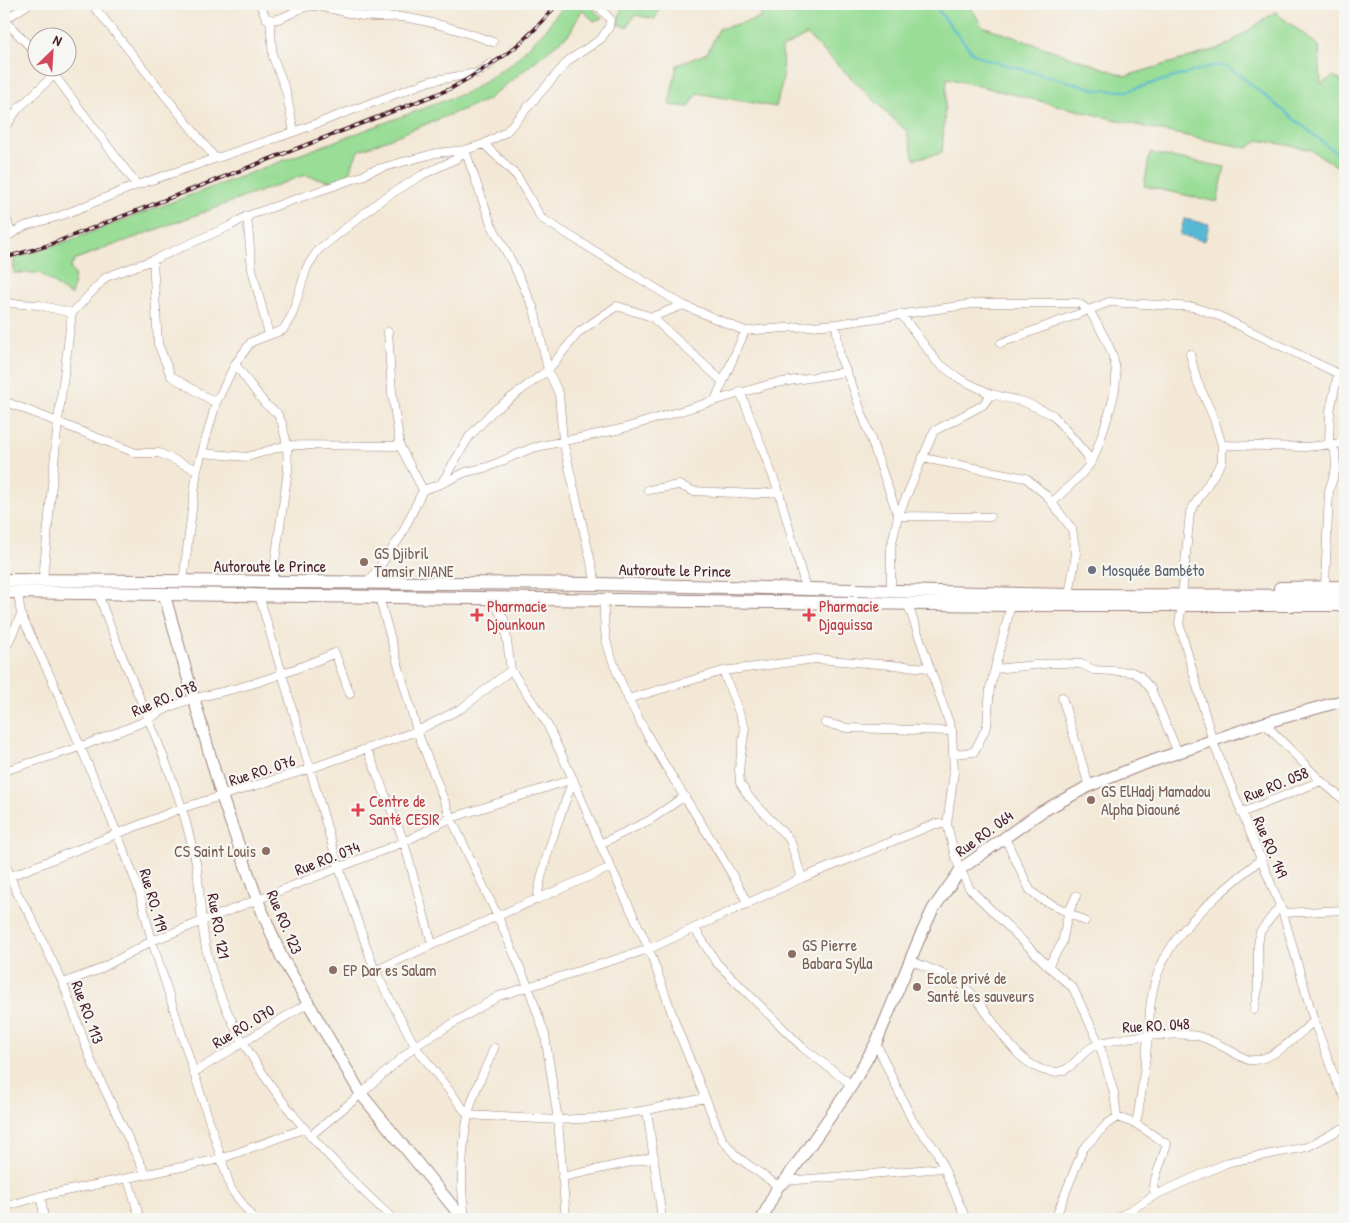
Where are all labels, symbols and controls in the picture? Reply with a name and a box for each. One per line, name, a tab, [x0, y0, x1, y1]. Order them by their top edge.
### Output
north arrow	[28, 28, 78, 78]
text: N	[50, 30, 66, 50]
place label: GS Djibril Tamsir NIANE	[374, 542, 454, 582]
street label: Autoroute le Prince	[214, 555, 327, 577]
marker: GS Djibril Tamsir NIANE	[358, 556, 370, 568]
street label: Autoroute le Prince	[619, 558, 732, 582]
place label: Mosquée Bambéto	[1102, 559, 1205, 581]
marker: Mosquée Bambéto	[1086, 564, 1098, 576]
place label: Pharmacie Djounkoun	[487, 595, 548, 635]
place label: Pharmacie Djaguissa	[819, 595, 880, 635]
marker: Pharmacie Djounkoun	[471, 609, 483, 621]
marker: Pharmacie Djaguissa	[803, 609, 815, 621]
street label: Rue RO. 078	[128, 674, 200, 722]
street label: Rue RO. 076	[226, 749, 298, 791]
street label: Rue RO. 058	[1240, 761, 1312, 807]
place label: GS ElHadj Mamadou Alpha Diaouné	[1101, 780, 1211, 820]
place label: Centre de Santé CESIR	[369, 790, 440, 830]
marker: GS ElHadj Mamadou Alpha Diaouné	[1085, 794, 1097, 806]
marker: Centre de Santé CESIR	[351, 803, 365, 817]
street label: Rue RO. 064	[951, 805, 1017, 861]
street label: Rue RO. 149	[1248, 813, 1294, 881]
street label: Rue RO. 074	[291, 836, 363, 880]
place label: CS Saint Louis	[174, 840, 256, 862]
marker: CS Saint Louis	[260, 845, 272, 857]
street label: Rue RO. 119	[135, 866, 173, 934]
street label: Rue RO. 123	[262, 887, 308, 957]
street label: Rue RO. 121	[202, 892, 236, 961]
place label: GS Pierre Babara Sylla	[802, 934, 873, 974]
marker: GS Pierre Babara Sylla	[786, 948, 798, 960]
place label: EP Dar es Salam	[343, 959, 437, 981]
marker: EP Dar es Salam	[327, 964, 339, 976]
place label: Ecole privé de Santé les sauveurs	[927, 967, 1034, 1007]
street label: Rue RO. 113	[66, 977, 110, 1047]
marker: Ecole privé de Santé les sauveurs	[911, 981, 923, 993]
street label: Rue RO. 070	[208, 999, 278, 1053]
street label: Rue RO. 048	[1122, 1012, 1190, 1038]

